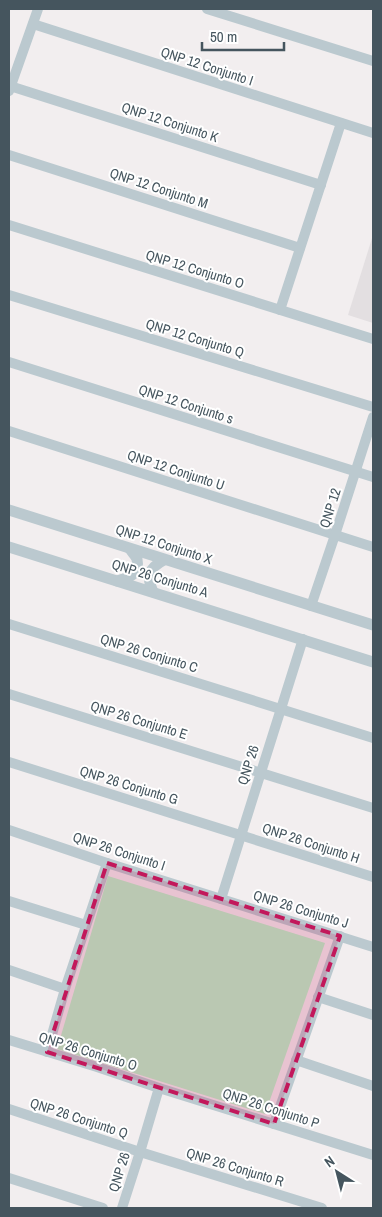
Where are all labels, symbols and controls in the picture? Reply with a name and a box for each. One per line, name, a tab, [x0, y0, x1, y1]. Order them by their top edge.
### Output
scale bar	[202, 20, 284, 52]
text: 50 m	[210, 26, 237, 47]
street label: QNP 12 Conjunto I	[158, 43, 256, 89]
street label: QNP 12 Conjunto K	[119, 98, 221, 146]
street label: QNP 12 Conjunto M	[107, 164, 211, 212]
street label: QNP 12 Conjunto O	[144, 245, 246, 293]
street label: QNP 12 Conjunto Q	[144, 314, 246, 362]
street label: QNP 12 Conjunto s	[136, 380, 236, 428]
street label: QNP 12 Conjunto U	[125, 446, 227, 494]
street label: QNP 12	[315, 486, 345, 530]
street label: QNP 12 Conjunto X	[113, 520, 215, 568]
street label: QNP 26 Conjunto A	[110, 555, 211, 601]
street label: QNP 26 Conjunto C	[98, 630, 200, 676]
street label: QNP 26 Conjunto E	[88, 697, 190, 743]
street label: QNP 26	[233, 743, 263, 787]
street label: QNP 26 Conjunto G	[78, 761, 180, 809]
street label: QNP 26 Conjunto H	[260, 819, 362, 867]
street label: QNP 26 Conjunto I	[70, 828, 168, 874]
street label: QNP 26 Conjunto J	[251, 886, 351, 932]
street label: QNP 26 Conjunto O	[37, 1027, 139, 1075]
street label: QNP 26 Conjunto P	[220, 1084, 322, 1132]
street label: QNP 26 Conjunto Q	[28, 1094, 130, 1142]
street label: QNP 26 Conjunto R	[184, 1144, 286, 1190]
north arrow	[312, 1147, 362, 1197]
street label: QNP 26	[104, 1150, 134, 1194]
text: N	[321, 1152, 338, 1171]

